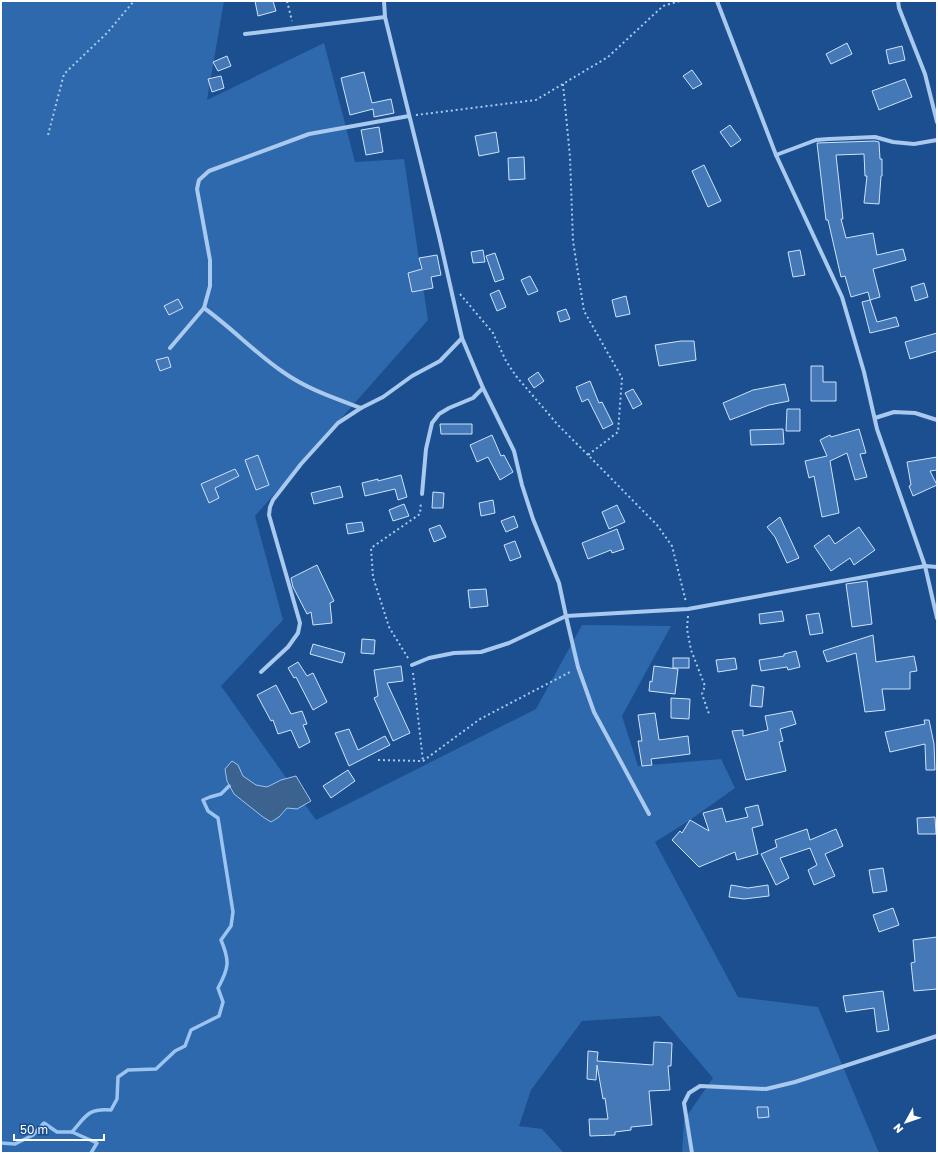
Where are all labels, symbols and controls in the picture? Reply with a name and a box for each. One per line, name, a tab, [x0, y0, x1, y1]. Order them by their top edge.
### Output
north arrow	[886, 1102, 926, 1142]
scale bar	[14, 1116, 104, 1142]
text: N	[890, 1121, 906, 1136]
text: 50 m	[20, 1122, 48, 1137]

